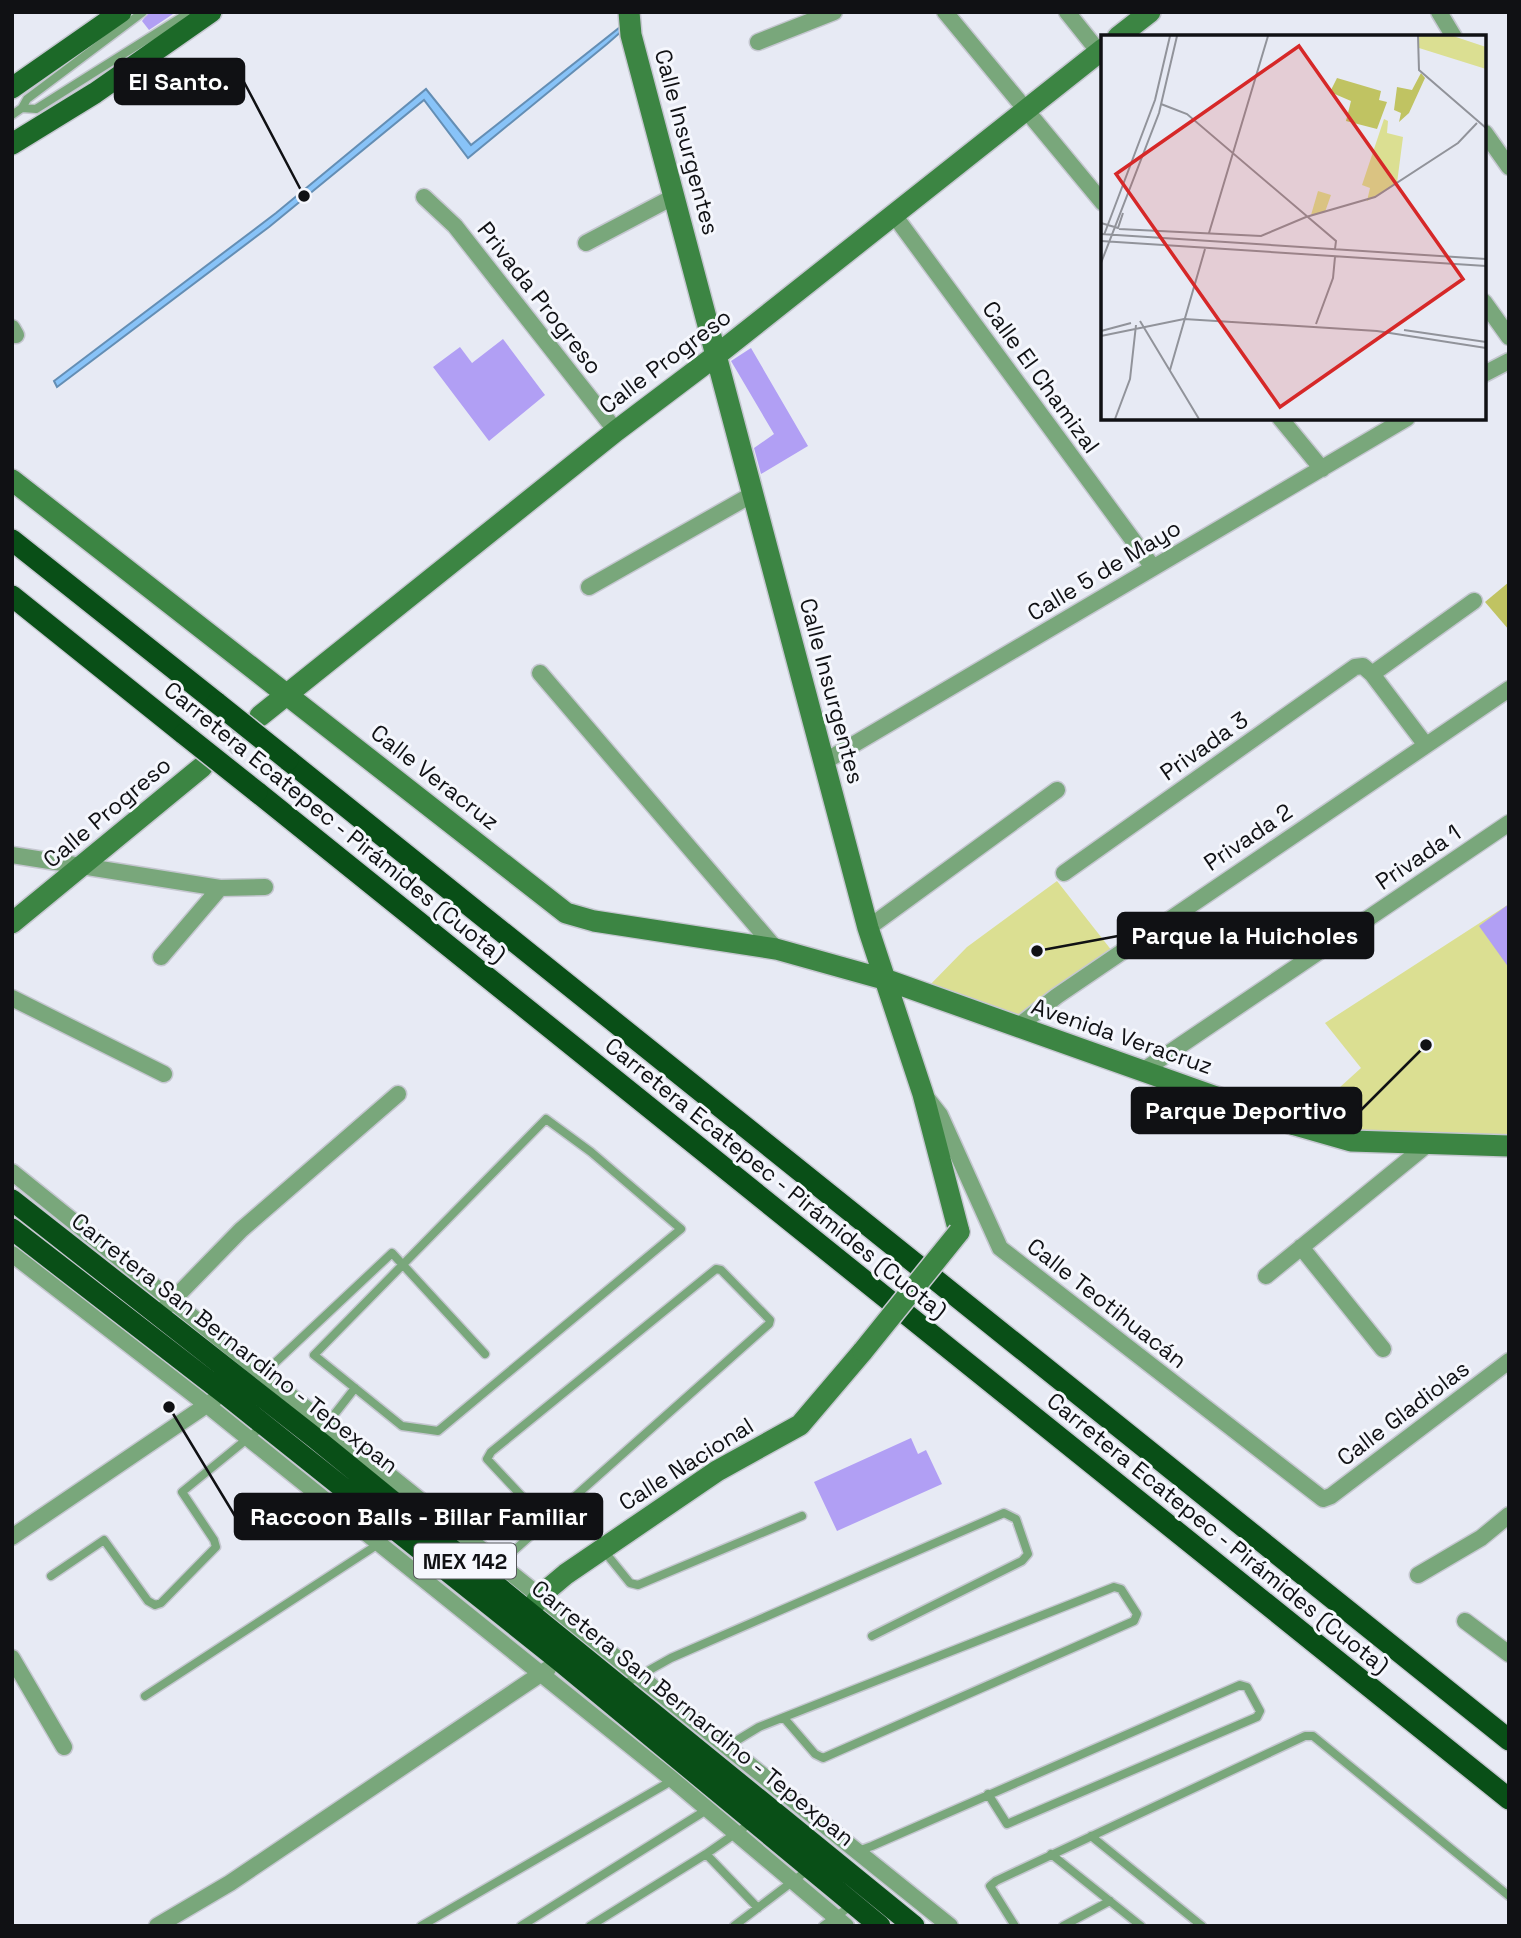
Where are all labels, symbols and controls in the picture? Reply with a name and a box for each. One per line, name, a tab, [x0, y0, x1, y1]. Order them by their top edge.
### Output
inset map	[1101, 35, 1486, 420]
street label: Calle Insurgentes	[648, 46, 726, 238]
callout: El Santo.	[115, 59, 244, 104]
text: El Santo.	[129, 66, 229, 97]
street label: Privada Progreso	[471, 215, 609, 381]
street label: Calle El Chamizal	[976, 295, 1106, 459]
street label: Calle Progreso	[593, 301, 737, 421]
street label: Calle 5 de Mayo	[1022, 512, 1186, 628]
street label: Calle Insurgentes	[793, 595, 871, 787]
street label: Carretera Ecatepec - Pirámides (Cuota)	[158, 675, 512, 969]
street label: Privada 3	[1154, 705, 1254, 787]
street label: Calle Veracruz	[365, 717, 505, 837]
street label: Calle Progreso	[37, 750, 177, 874]
street label: Privada 2	[1198, 796, 1298, 878]
street label: Privada 1	[1370, 818, 1466, 896]
callout: Parque la Huicholes	[1118, 913, 1373, 958]
text: Parque la Huicholes	[1132, 920, 1358, 951]
street label: Avenida Veracruz	[1027, 991, 1217, 1081]
street label: Carretera Ecatepec - Pirámides (Cuota)	[599, 1031, 953, 1325]
callout: Parque Deportivo	[1132, 1088, 1361, 1133]
text: Parque Deportivo	[1145, 1095, 1347, 1126]
street label: Carretera San Bernardino - Tepexpan	[65, 1206, 405, 1480]
street label: Calle Teotihuacán	[1021, 1231, 1193, 1375]
street label: Calle Gladiolas	[1331, 1353, 1475, 1473]
street label: Carretera Ecatepec - Pirámides (Cuota)	[1041, 1386, 1395, 1680]
street label: Calle Nacional	[613, 1411, 759, 1517]
callout: Raccoon Balls - Billar Familiar	[235, 1494, 602, 1539]
text: Raccoon Balls - Billar Familiar	[250, 1501, 588, 1532]
road number: MEX 142	[414, 1544, 516, 1578]
street label: Carretera San Bernardino - Tepexpan	[525, 1573, 861, 1853]

